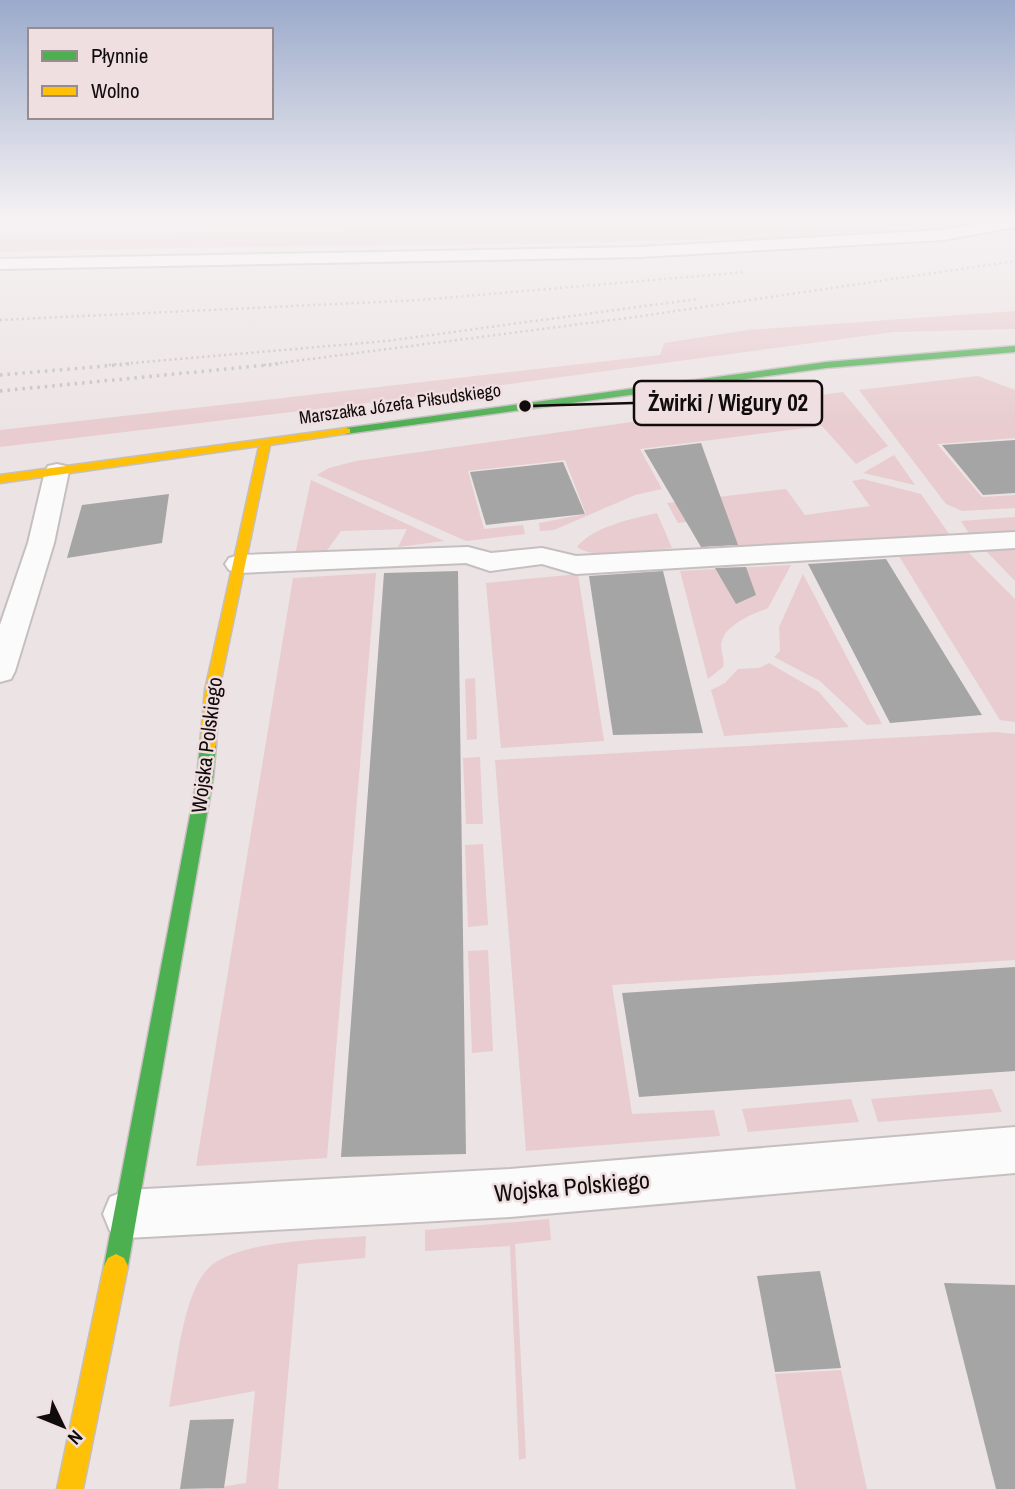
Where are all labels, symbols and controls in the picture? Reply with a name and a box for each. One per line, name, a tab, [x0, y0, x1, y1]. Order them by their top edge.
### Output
legend	[28, 28, 273, 119]
text: Płynnie	[91, 41, 148, 70]
text: Wolno	[91, 76, 140, 105]
street label: Marszałka Józefa Piłsudskiego	[297, 377, 502, 430]
callout: Żwirki / Wigury 02	[634, 381, 822, 425]
text: Żwirki / Wigury 02	[648, 387, 808, 418]
street label: Wojska Polskiego	[184, 675, 229, 814]
street label: Wojska Polskiego	[493, 1163, 651, 1209]
north arrow	[28, 1391, 98, 1461]
text: N	[62, 1425, 89, 1451]

